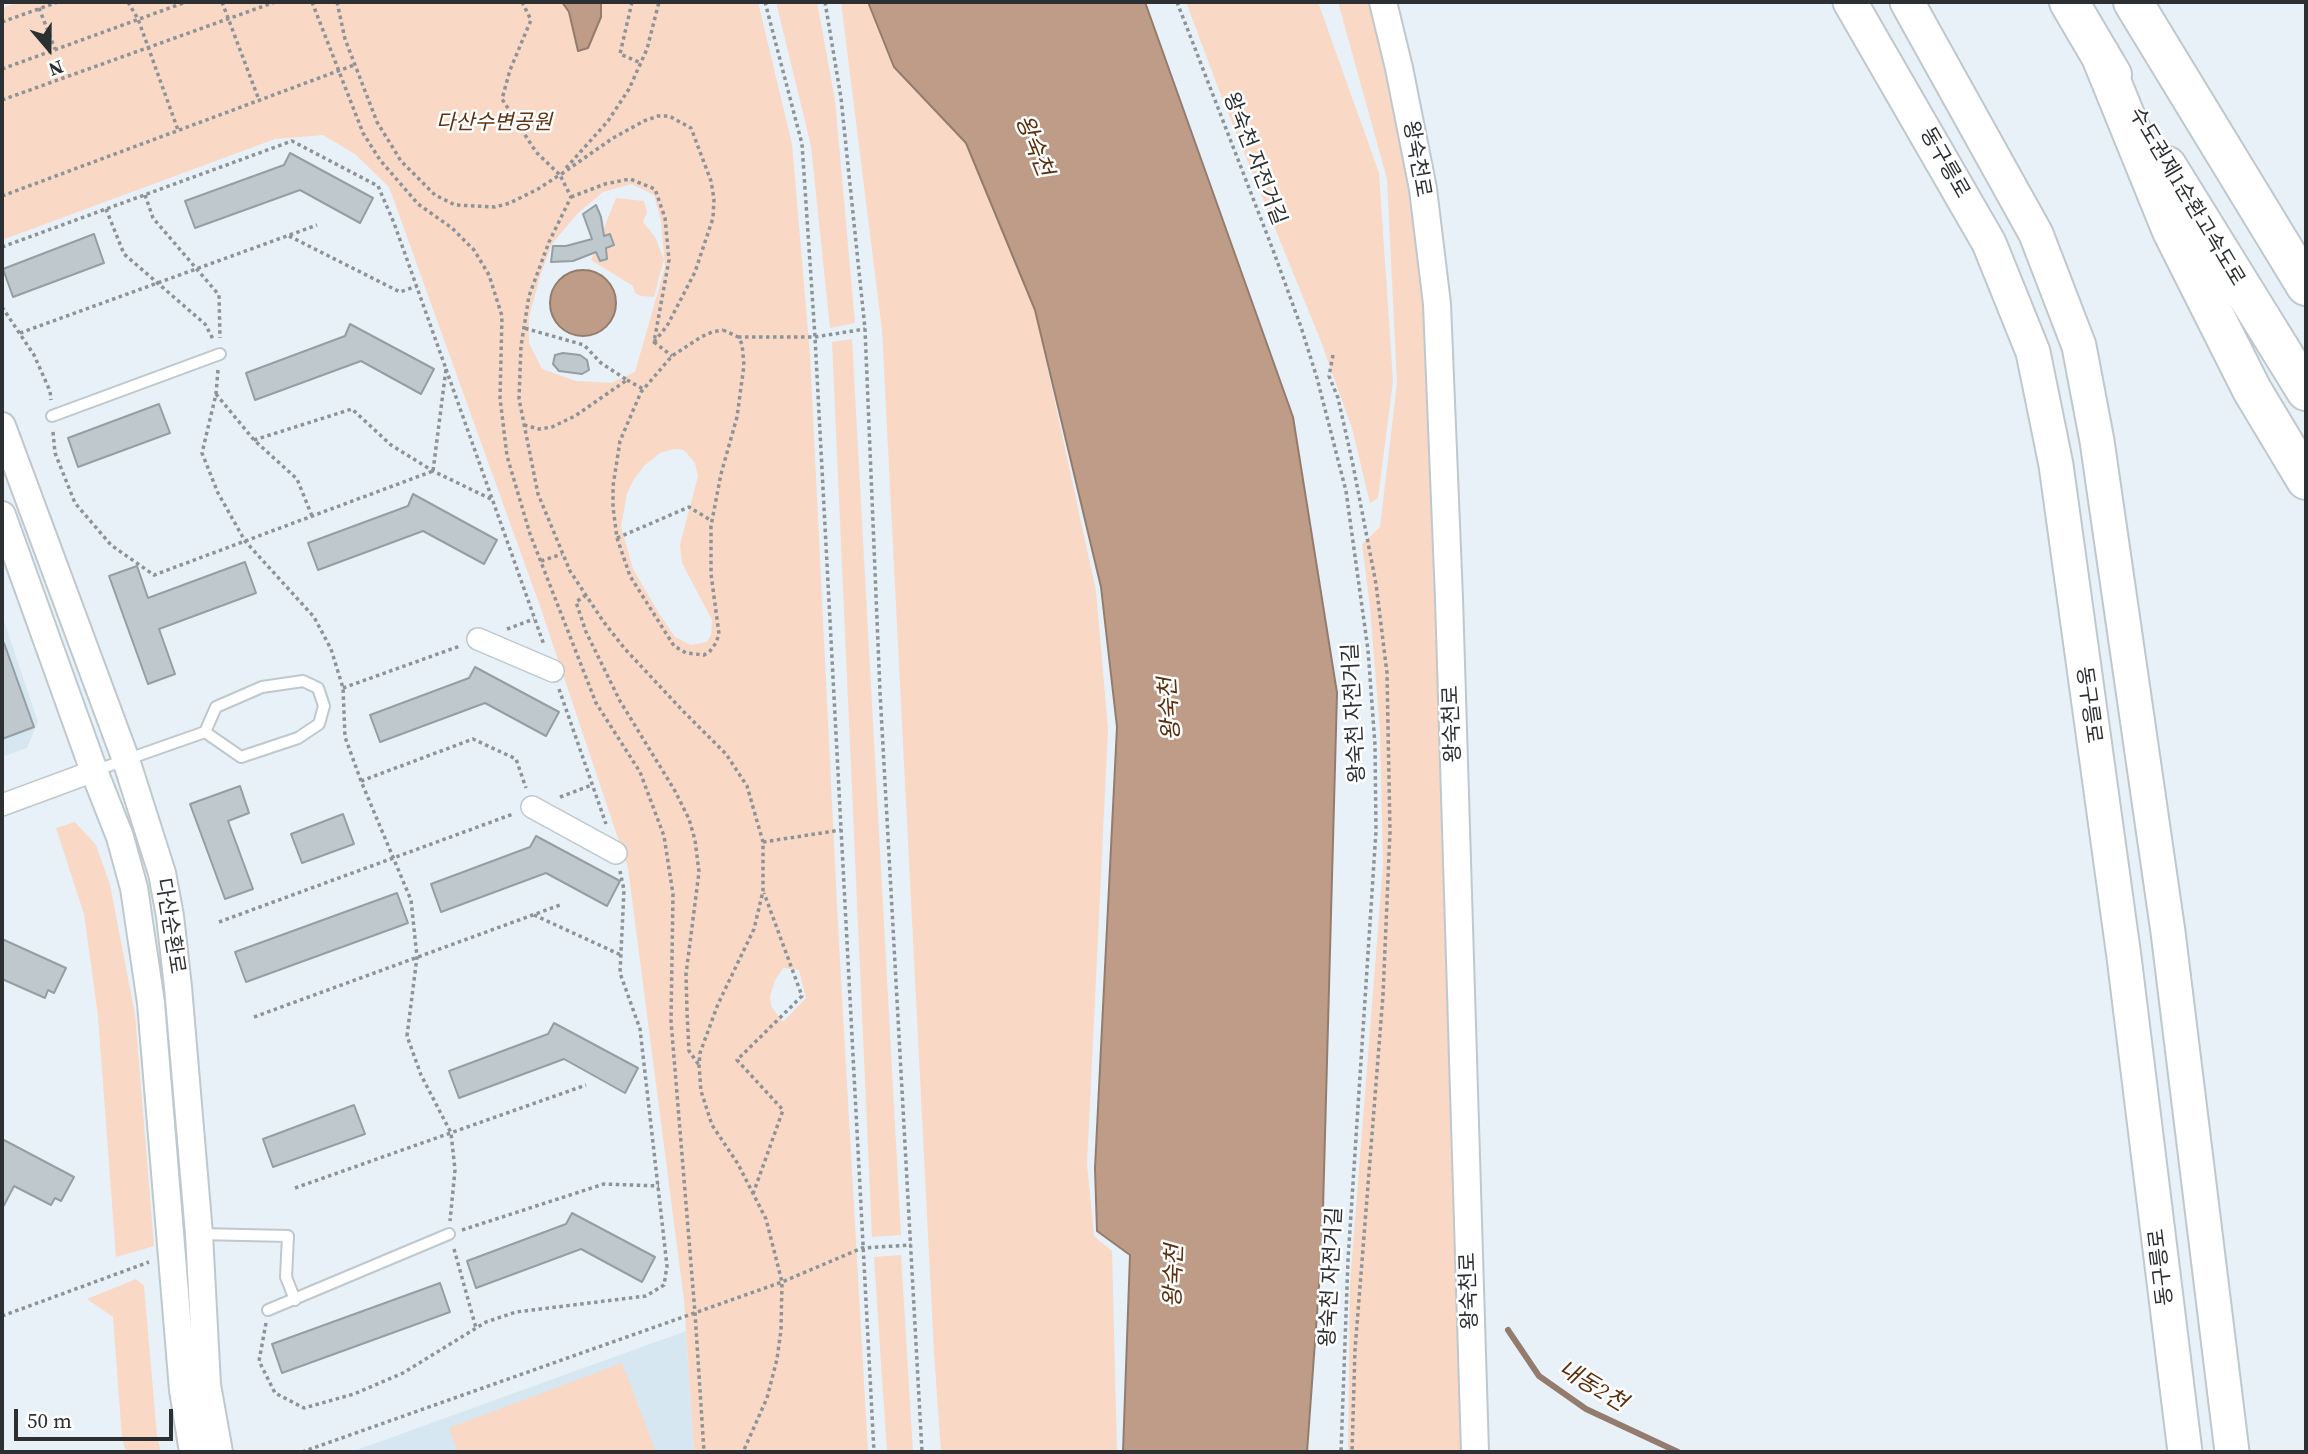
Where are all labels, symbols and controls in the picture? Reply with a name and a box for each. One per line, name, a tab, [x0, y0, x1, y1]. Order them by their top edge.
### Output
north arrow	[14, 14, 84, 84]
text: N	[45, 54, 67, 83]
street label: 왕숙천 자전거길	[1217, 89, 1291, 229]
street label: 수도권제1순환고속도로	[2123, 103, 2249, 291]
park label: 다산수변공원	[436, 111, 552, 137]
water label: 왕숙천	[1008, 111, 1058, 181]
street label: 왕숙천로	[1397, 119, 1435, 199]
street label: 동구릉로	[1914, 123, 1974, 203]
street label: 왕숙천 자전거길	[1339, 642, 1371, 784]
street label: 동구릉로	[2070, 665, 2106, 745]
water label: 왕숙천	[1155, 676, 1187, 742]
street label: 왕숙천로	[1439, 685, 1467, 763]
street label: 다산순환로	[149, 876, 189, 976]
street label: 왕숙천 자전거길	[1316, 1206, 1348, 1348]
street label: 동구릉로	[2145, 1227, 2179, 1307]
water label: 왕숙천	[1160, 1244, 1190, 1308]
street label: 왕숙천로	[1456, 1252, 1484, 1330]
water label: 내동2천	[1553, 1356, 1631, 1418]
scale bar	[18, 1394, 177, 1438]
text: 50 m	[27, 1406, 72, 1435]

